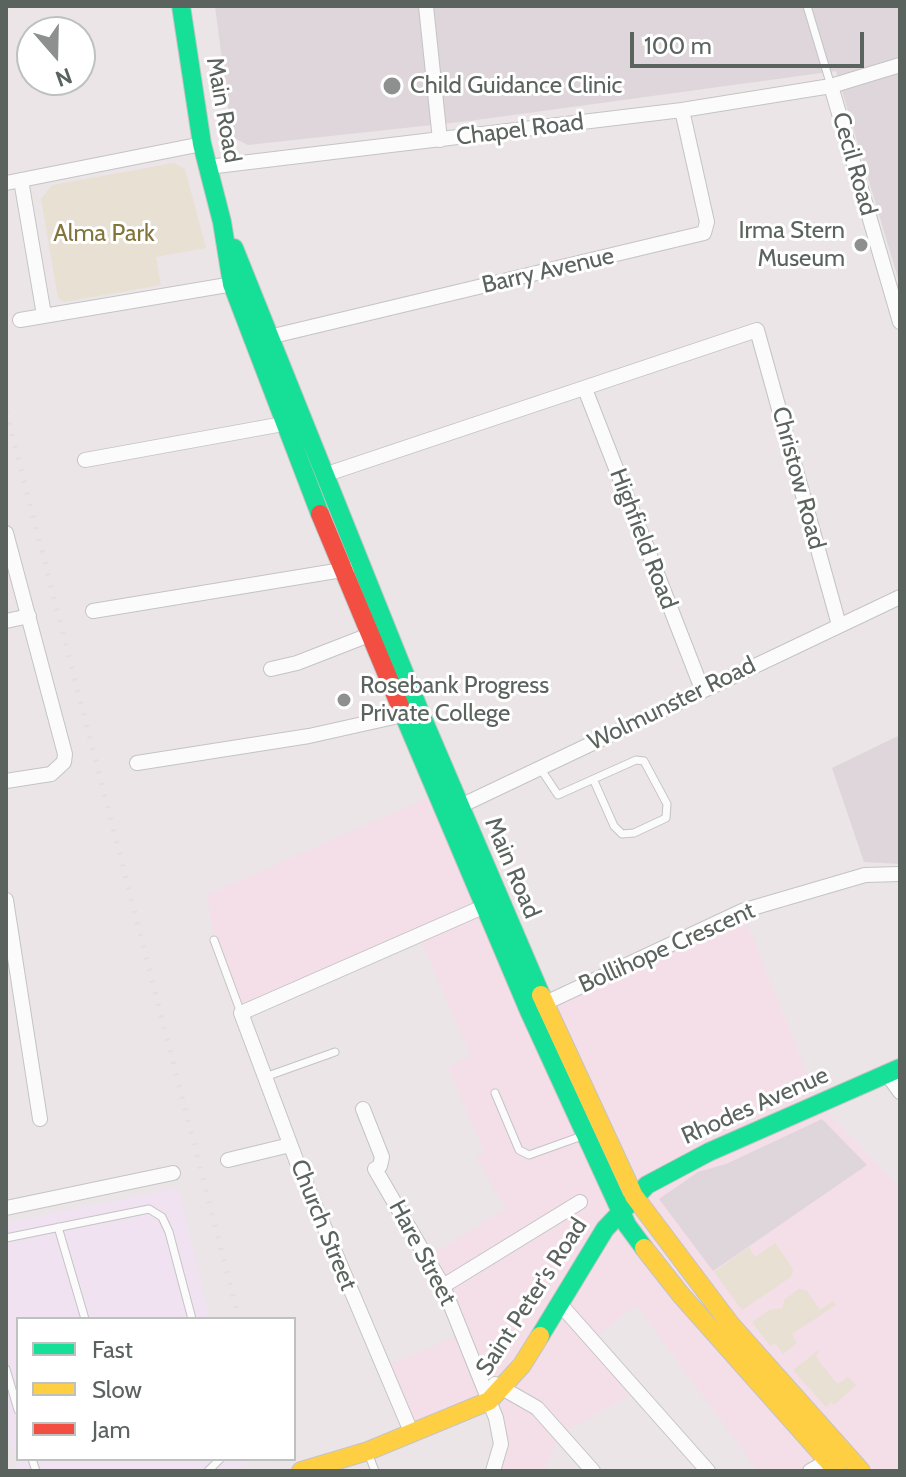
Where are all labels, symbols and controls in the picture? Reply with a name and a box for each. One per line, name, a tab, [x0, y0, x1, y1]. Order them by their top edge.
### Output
north arrow	[16, 16, 96, 96]
scale bar	[634, 16, 868, 66]
text: 100 m	[644, 31, 712, 60]
street label: Main Road	[200, 55, 246, 165]
text: N	[52, 62, 76, 92]
place label: Child Guidance Clinic	[410, 72, 622, 100]
marker: Child Guidance Clinic	[381, 75, 403, 97]
street label: Chapel Road	[455, 108, 585, 152]
street label: Cecil Road	[826, 109, 882, 219]
place label: Irma Stern Museum	[739, 217, 845, 273]
park label: Alma Park	[53, 220, 155, 248]
marker: Irma Stern Museum	[852, 236, 870, 254]
street label: Barry Avenue	[479, 242, 617, 300]
street label: Christow Road	[765, 404, 831, 552]
street label: Highfield Road	[603, 465, 683, 613]
street label: Wolmunster Road	[583, 651, 761, 757]
place label: Rosebank Progress Private College	[360, 672, 549, 728]
marker: Rosebank Progress Private College	[335, 691, 353, 709]
street label: Main Road	[478, 813, 546, 923]
street label: Bollihope Crescent	[575, 896, 759, 1000]
street label: Rhodes Avenue	[677, 1061, 833, 1151]
street label: Church Street	[284, 1155, 362, 1295]
street label: Hare Street	[382, 1196, 462, 1310]
street label: Saint Peter's Road	[470, 1213, 594, 1381]
legend	[16, 1317, 296, 1461]
text: Fast	[92, 1335, 133, 1364]
text: Slow	[92, 1375, 142, 1404]
text: Jam	[92, 1415, 130, 1444]

